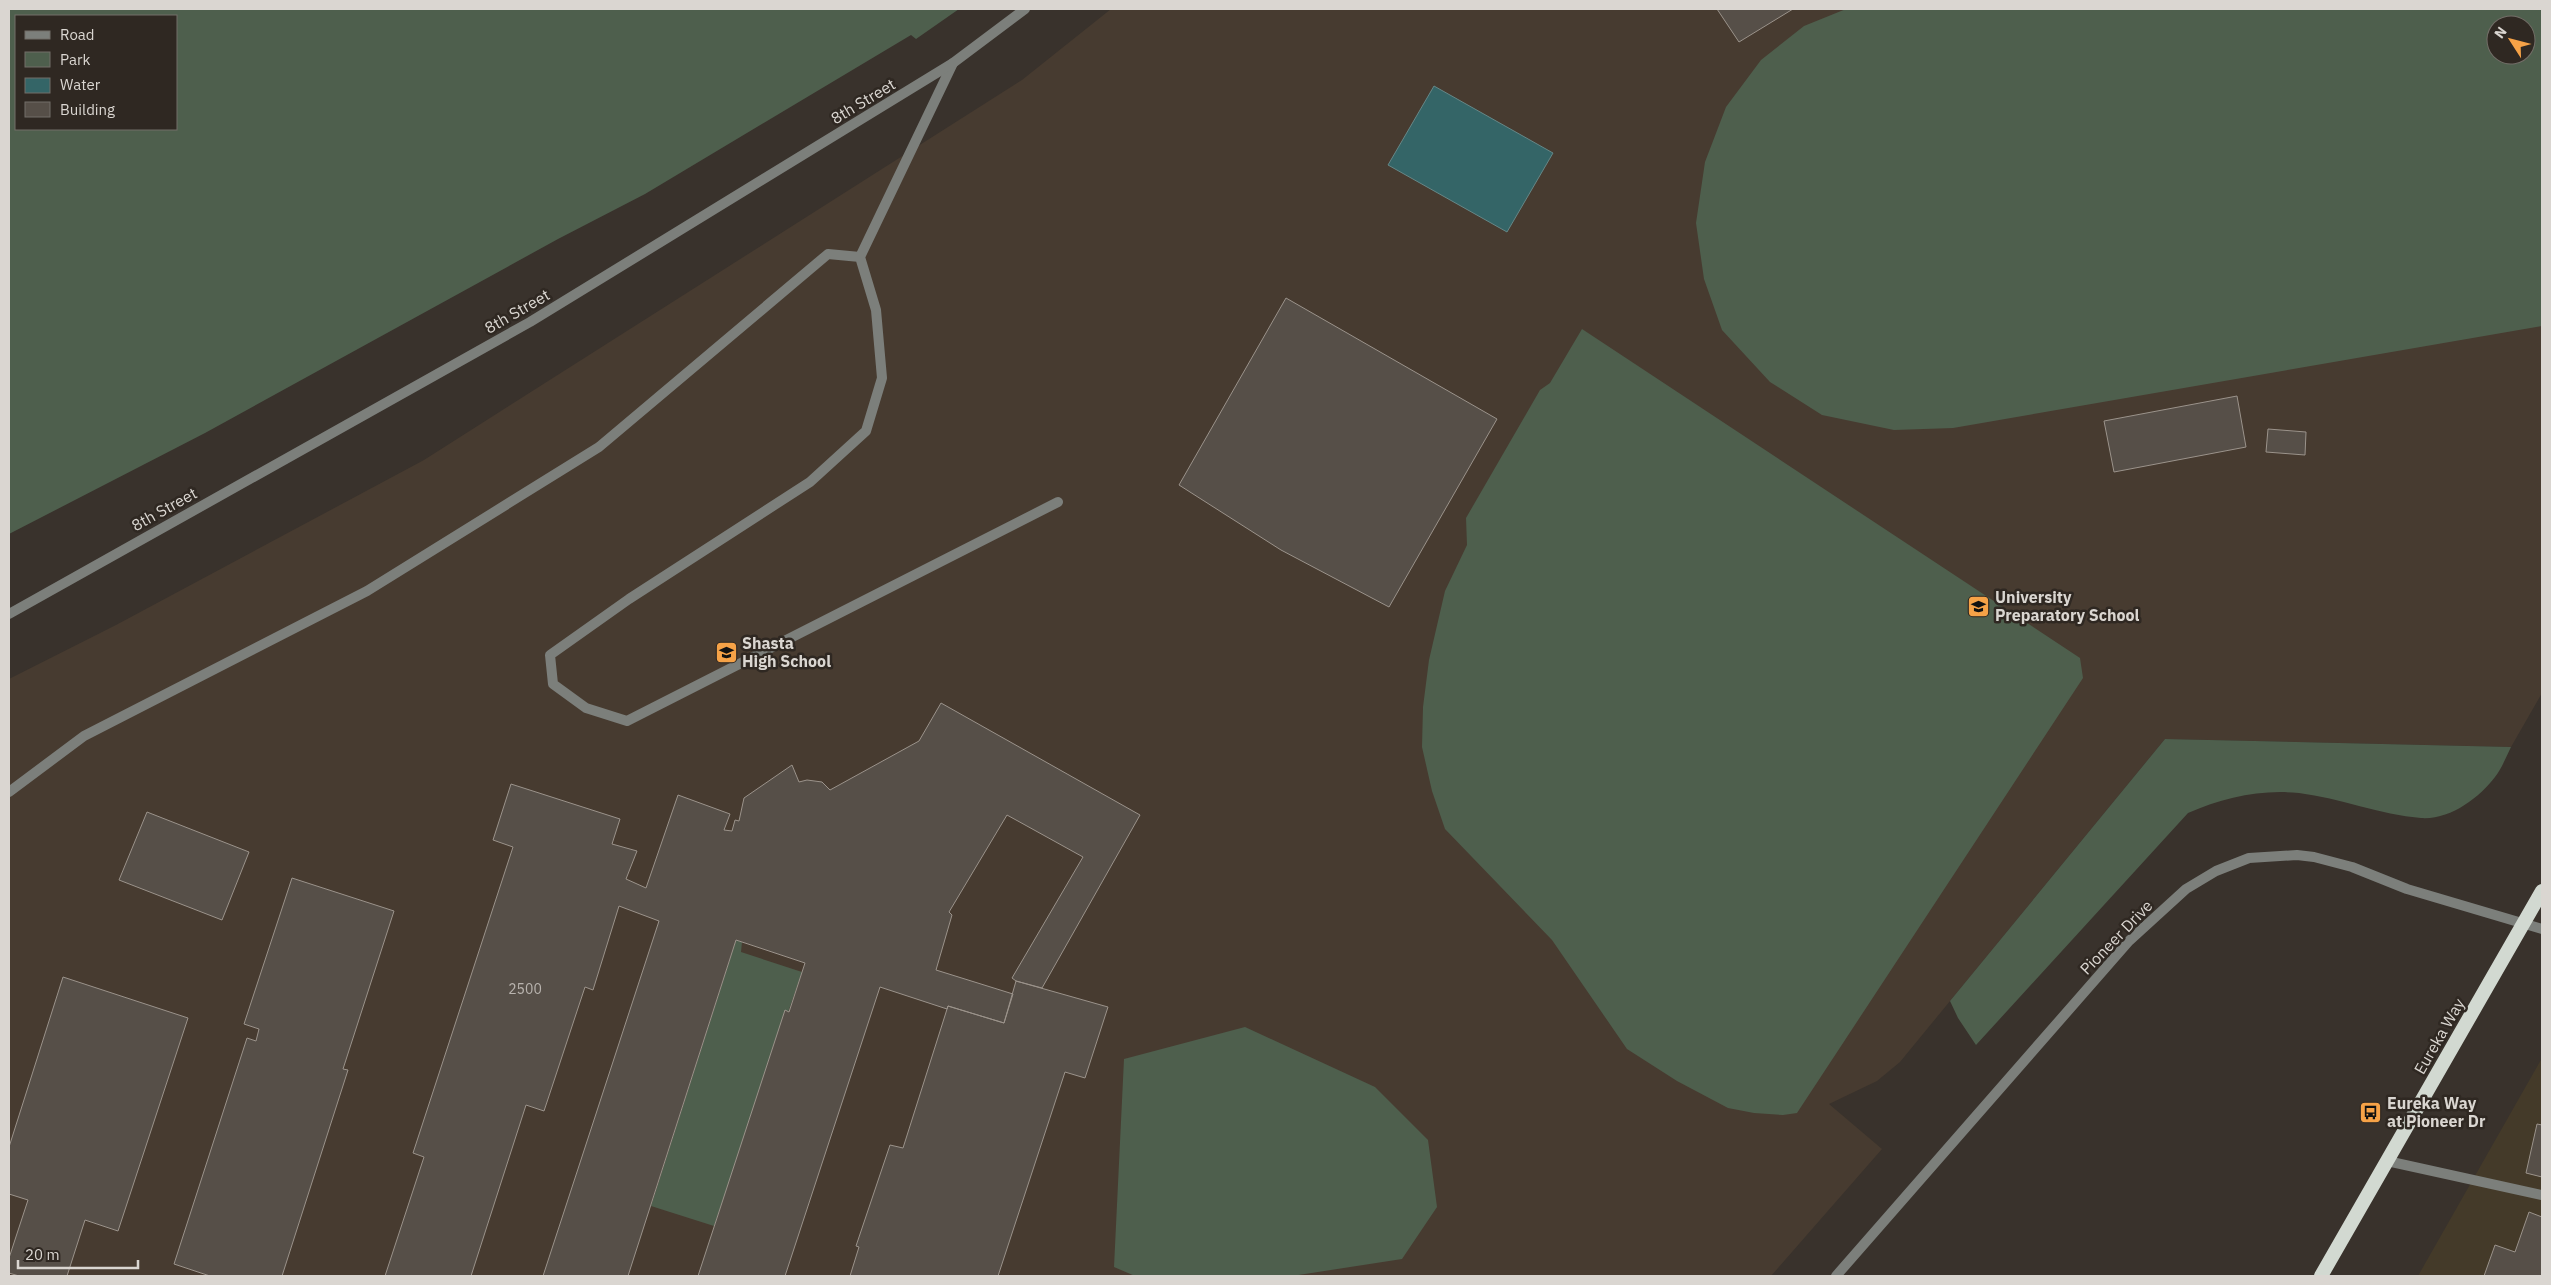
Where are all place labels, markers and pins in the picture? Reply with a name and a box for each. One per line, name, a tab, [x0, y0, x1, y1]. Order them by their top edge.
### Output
place label: University Preparatory School	[1995, 587, 2140, 625]
school or university icon: University Preparatory School	[1967, 594, 1991, 618]
place label: Shasta High School	[742, 633, 831, 671]
school or university icon: Shasta High School	[714, 640, 738, 664]
place label: Eureka Way at Pioneer Dr	[2387, 1093, 2486, 1131]
bus stop icon: Eureka Way at Pioneer Dr	[2359, 1100, 2383, 1124]

